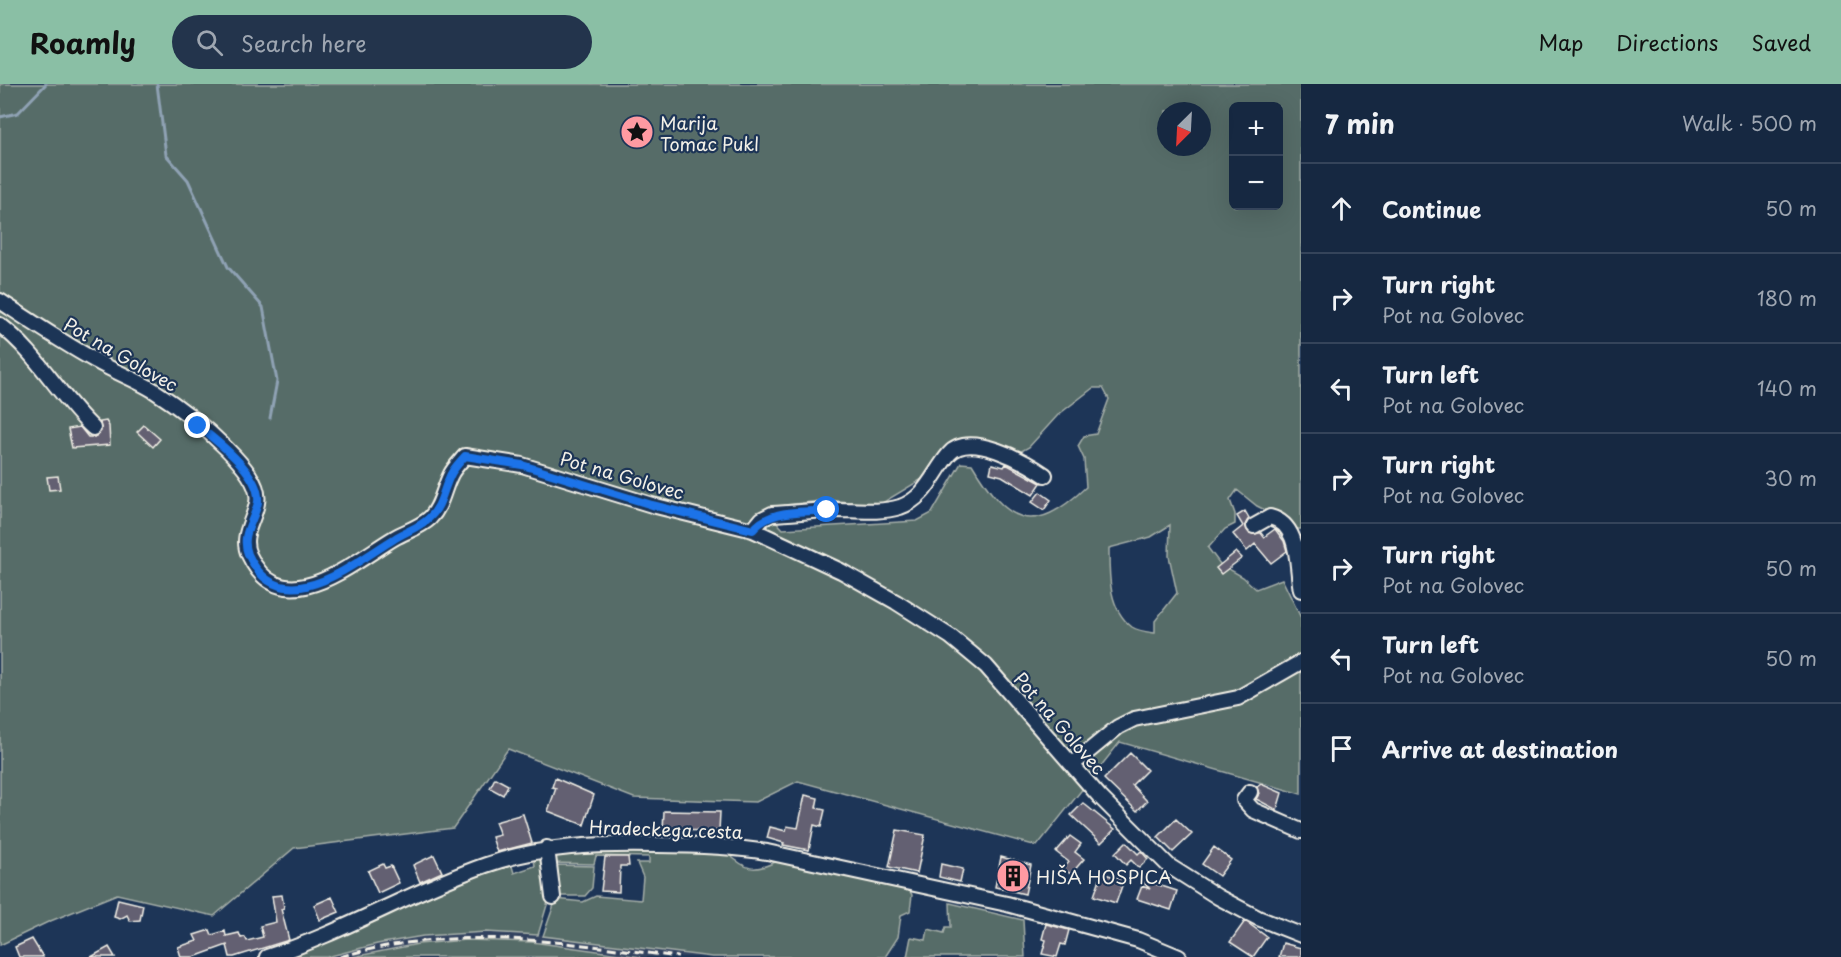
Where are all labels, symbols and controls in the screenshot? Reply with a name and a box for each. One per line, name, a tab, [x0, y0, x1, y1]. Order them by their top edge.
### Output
search box	[172, 15, 592, 69]
text: Roamly	[30, 21, 136, 64]
icon: search	[193, 26, 226, 59]
text: Search here	[241, 26, 367, 59]
text: Map	[1538, 26, 1583, 58]
text: Directions	[1616, 26, 1718, 58]
text: Saved	[1751, 26, 1811, 58]
north arrow	[1157, 102, 1211, 156]
map controls	[1229, 102, 1283, 210]
button: +	[1229, 102, 1283, 156]
text: 7 min	[1325, 104, 1395, 143]
text: Walk · 500 m	[1682, 108, 1817, 138]
place label: Marija Tomac Pukl	[660, 109, 759, 157]
place icon: Marija Tomac Pukl	[619, 114, 655, 150]
button: −	[1229, 156, 1283, 210]
icon: ahead	[1325, 192, 1358, 225]
text: Continue	[1382, 192, 1481, 225]
text: 50 m	[1765, 193, 1817, 223]
text: Turn right	[1382, 267, 1495, 300]
icon: right	[1325, 282, 1358, 315]
text: 180 m	[1757, 283, 1817, 313]
text: Pot na Golovec	[1382, 300, 1524, 330]
street label: Pot na Golovec	[59, 310, 183, 398]
text: Turn left	[1382, 357, 1479, 390]
icon: left	[1325, 372, 1358, 405]
text: 140 m	[1757, 373, 1817, 403]
text: Pot na Golovec	[1382, 390, 1524, 420]
route end	[184, 412, 210, 438]
street label: Pot na Golovec	[557, 444, 687, 506]
text: Turn right	[1382, 447, 1495, 480]
icon: right	[1325, 462, 1358, 495]
text: 30 m	[1764, 463, 1817, 493]
text: Pot na Golovec	[1382, 480, 1524, 510]
route start	[813, 496, 839, 522]
text: Turn right	[1382, 537, 1495, 570]
icon: right	[1325, 552, 1358, 585]
text: 50 m	[1765, 553, 1817, 583]
text: Pot na Golovec	[1382, 570, 1524, 600]
text: Turn left	[1382, 627, 1479, 660]
icon: left	[1325, 642, 1358, 675]
text: 50 m	[1765, 643, 1817, 673]
text: Pot na Golovec	[1382, 660, 1524, 690]
street label: Pot na Golovec	[1008, 666, 1112, 780]
icon: arrive	[1325, 732, 1358, 765]
text: Arrive at destination	[1382, 732, 1618, 765]
street label: Hradeckega cesta	[589, 813, 744, 845]
building icon: HIŠA HOSPICA	[995, 858, 1031, 894]
place label: HIŠA HOSPICA	[1036, 863, 1172, 890]

